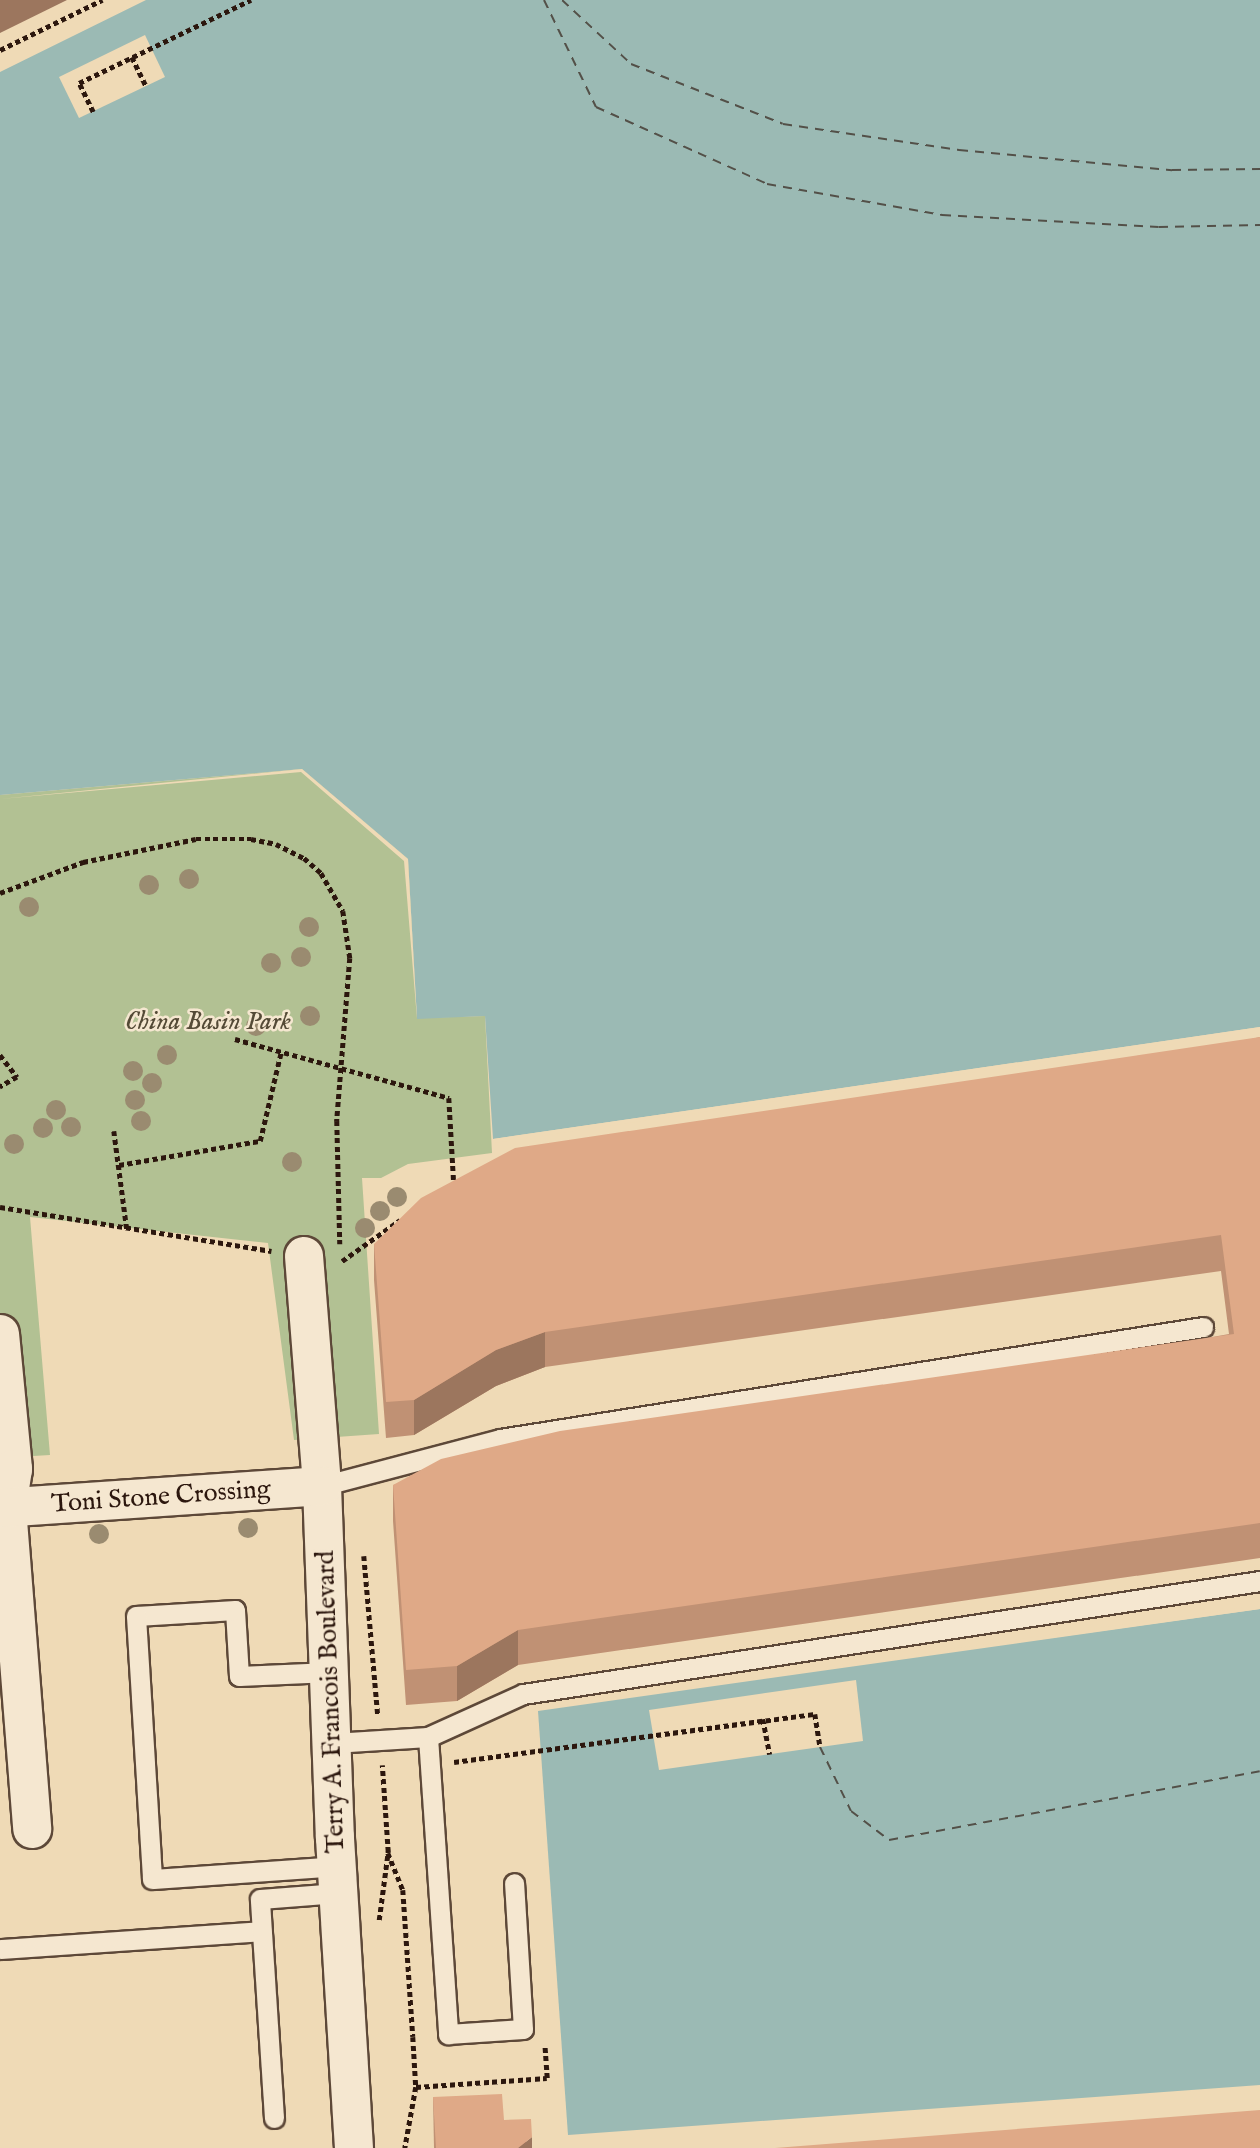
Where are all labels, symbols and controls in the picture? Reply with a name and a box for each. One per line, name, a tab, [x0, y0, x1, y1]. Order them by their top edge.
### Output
park label: China Basin Park	[125, 1006, 291, 1038]
street label: Toni Stone Crossing	[50, 1474, 272, 1520]
street label: Terry A. Francois Boulevard	[310, 1550, 352, 1854]

